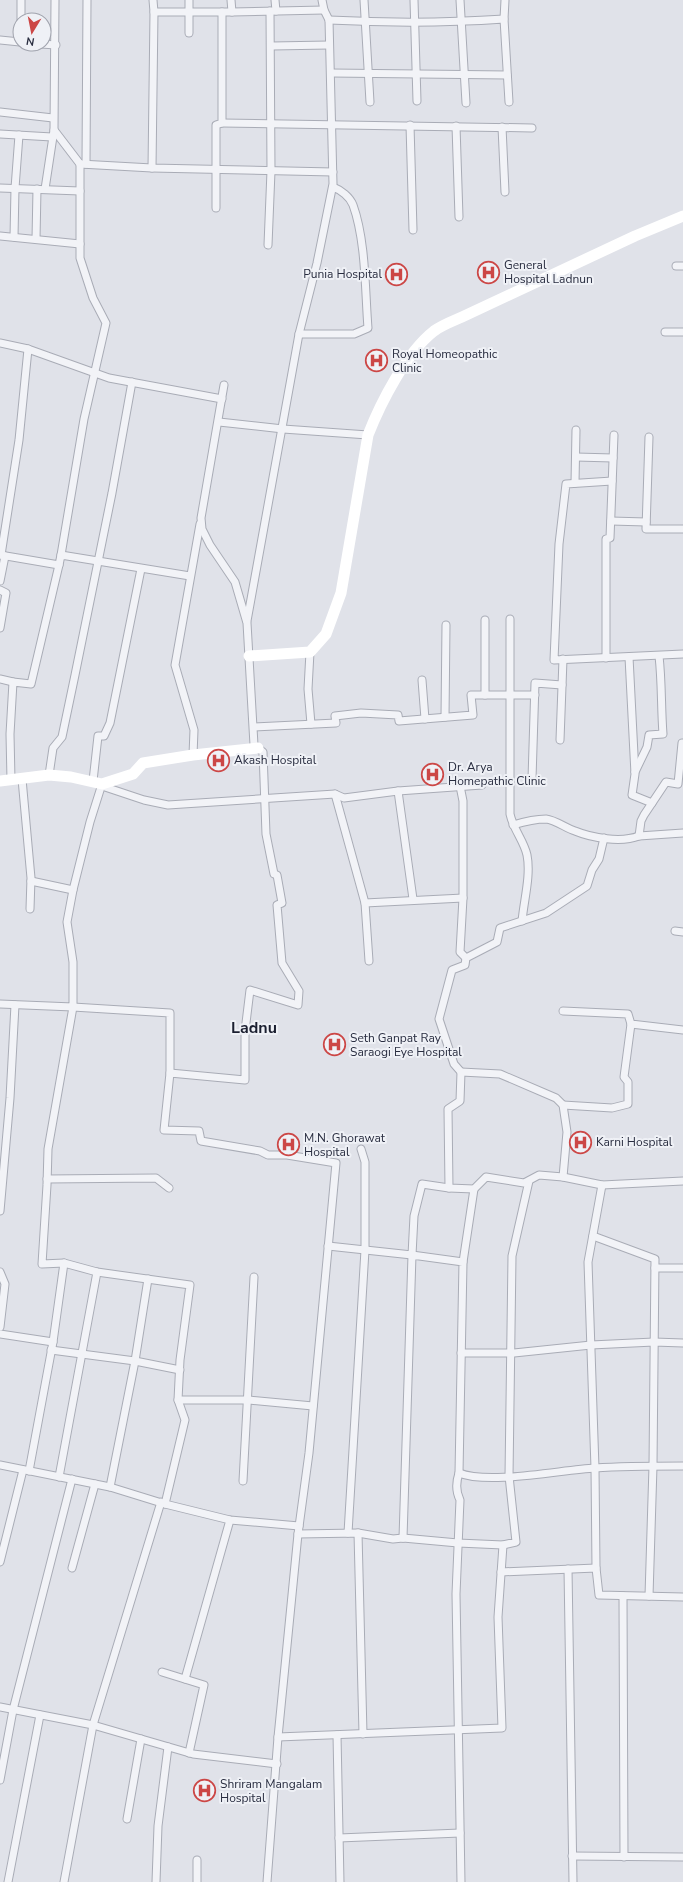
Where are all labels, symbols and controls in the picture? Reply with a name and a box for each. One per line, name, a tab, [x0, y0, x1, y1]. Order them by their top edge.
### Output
north arrow	[12, 12, 52, 52]
text: N	[25, 33, 36, 49]
place label: General Hospital Ladnun	[504, 257, 593, 287]
hospital icon: General Hospital Ladnun	[476, 259, 502, 285]
hospital icon: Punia Hospital	[384, 261, 410, 287]
place label: Punia Hospital	[303, 266, 382, 282]
place label: Royal Homeopathic Clinic	[392, 346, 498, 376]
hospital icon: Royal Homeopathic Clinic	[363, 348, 389, 374]
hospital icon: Akash Hospital	[206, 747, 232, 773]
place label: Akash Hospital	[234, 752, 317, 768]
place label: Dr. Arya Homepathic Clinic	[448, 759, 546, 789]
hospital icon: Dr. Arya Homepathic Clinic	[420, 761, 446, 787]
district label: Ladnu	[231, 1017, 277, 1039]
place label: Seth Ganpat Ray Saraogi Eye Hospital	[350, 1030, 462, 1060]
hospital icon: Seth Ganpat Ray Saraogi Eye Hospital	[321, 1032, 347, 1058]
hospital icon: Karni Hospital	[568, 1129, 594, 1155]
place label: M.N. Ghorawat Hospital	[304, 1130, 386, 1160]
hospital icon: M.N. Ghorawat Hospital	[275, 1132, 301, 1158]
place label: Karni Hospital	[596, 1134, 673, 1150]
place label: Shriram Mangalam Hospital	[220, 1776, 322, 1806]
hospital icon: Shriram Mangalam Hospital	[192, 1778, 218, 1804]

